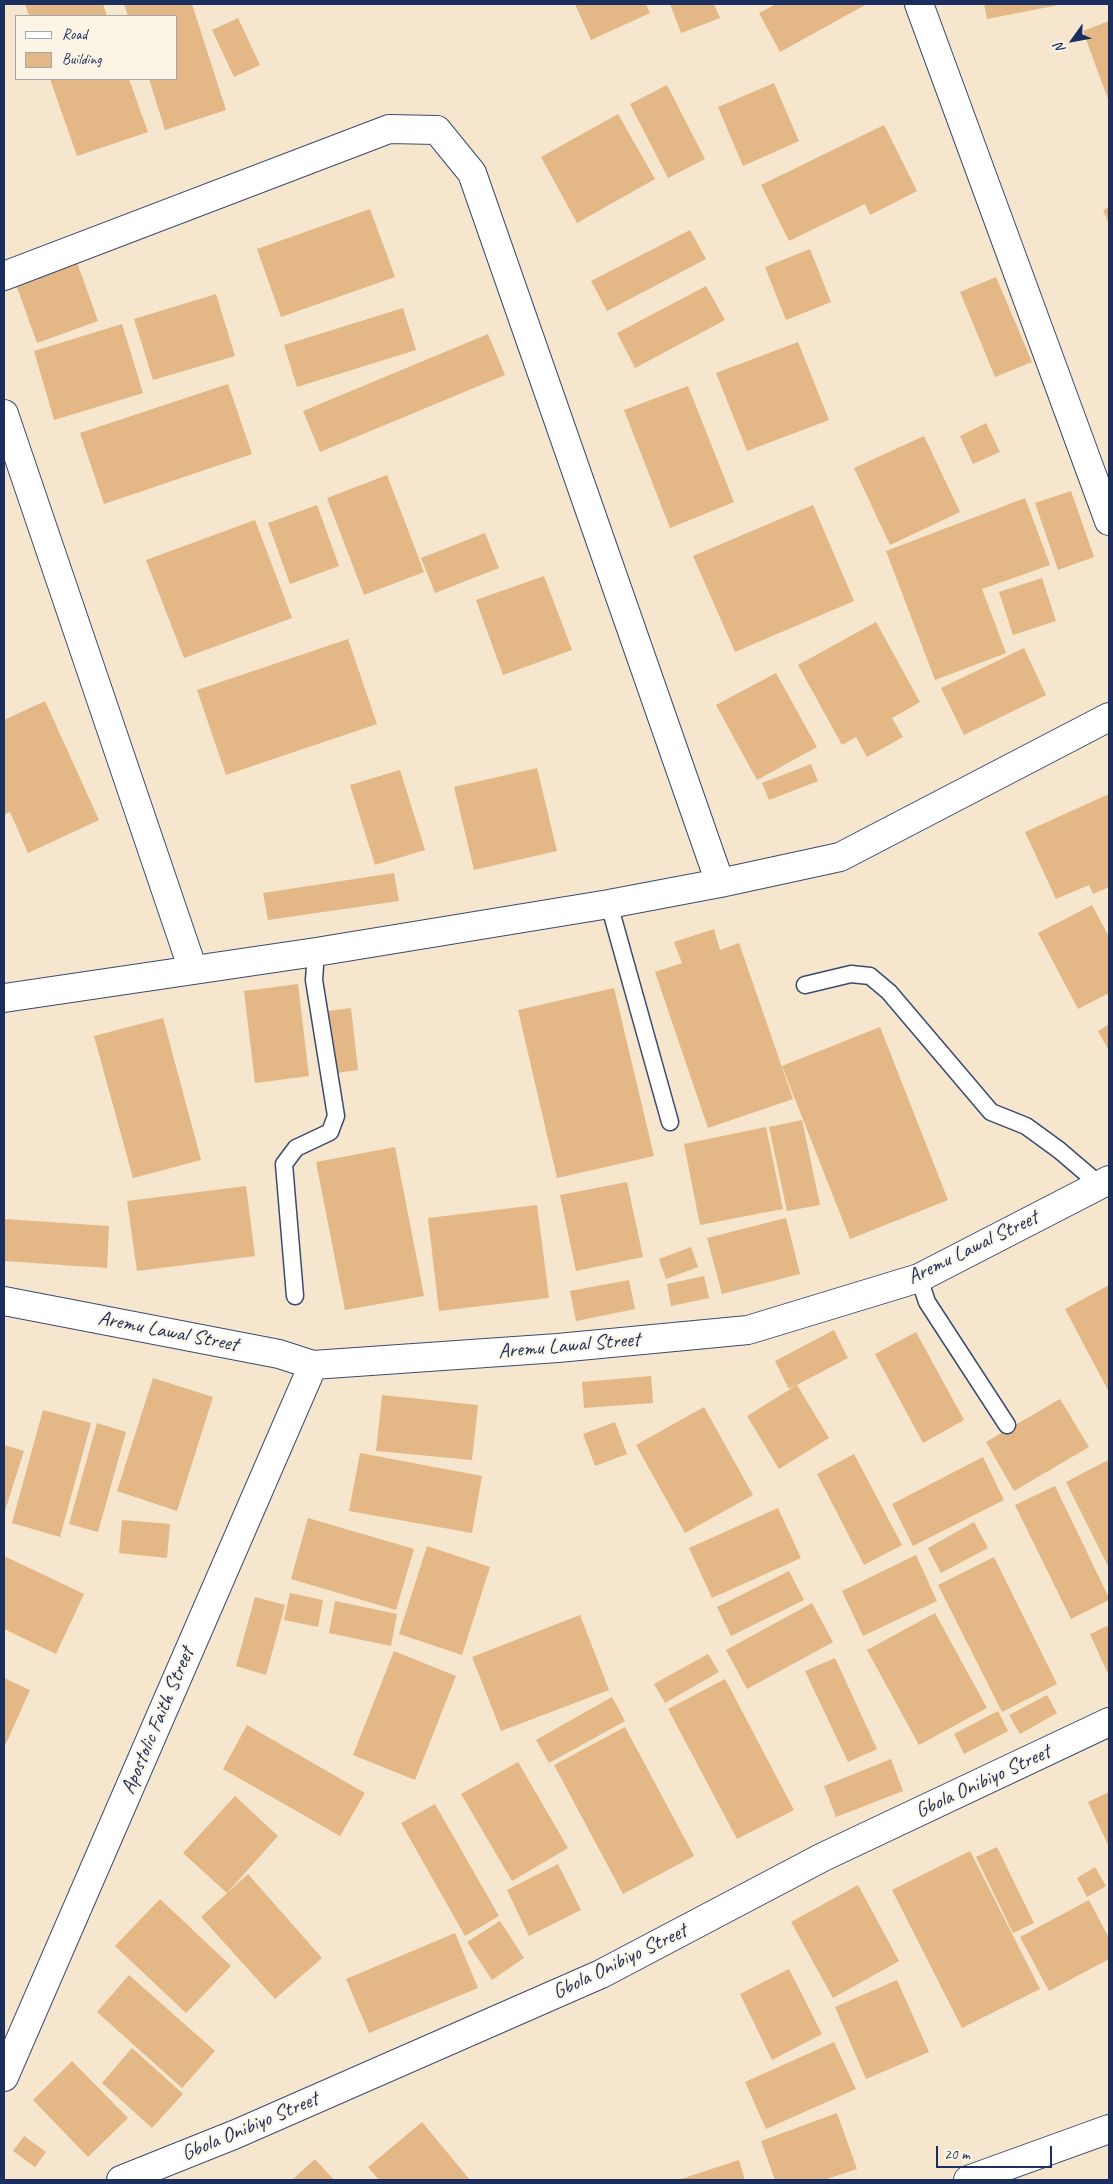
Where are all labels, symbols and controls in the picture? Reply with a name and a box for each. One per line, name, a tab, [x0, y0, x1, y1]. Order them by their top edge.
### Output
legend	[15, 15, 178, 80]
north arrow	[1048, 15, 1098, 65]
text: Road	[62, 25, 87, 44]
text: N	[1050, 40, 1069, 56]
text: Building	[62, 50, 101, 69]
street label: Aremu Lawal Street	[904, 1206, 1042, 1290]
street label: Aremu Lawal Street	[96, 1306, 240, 1358]
street label: Aremu Lawal Street	[497, 1327, 641, 1365]
street label: Apostolic Faith Street	[116, 1644, 200, 1798]
street label: Gbola Onibiyo Street	[911, 1740, 1055, 1824]
street label: Gbola Onibiyo Street	[549, 1919, 691, 2005]
street label: Gbola Onibiyo Street	[178, 2087, 322, 2167]
scale bar	[938, 2136, 1054, 2168]
text: 20 m	[944, 2145, 970, 2164]

